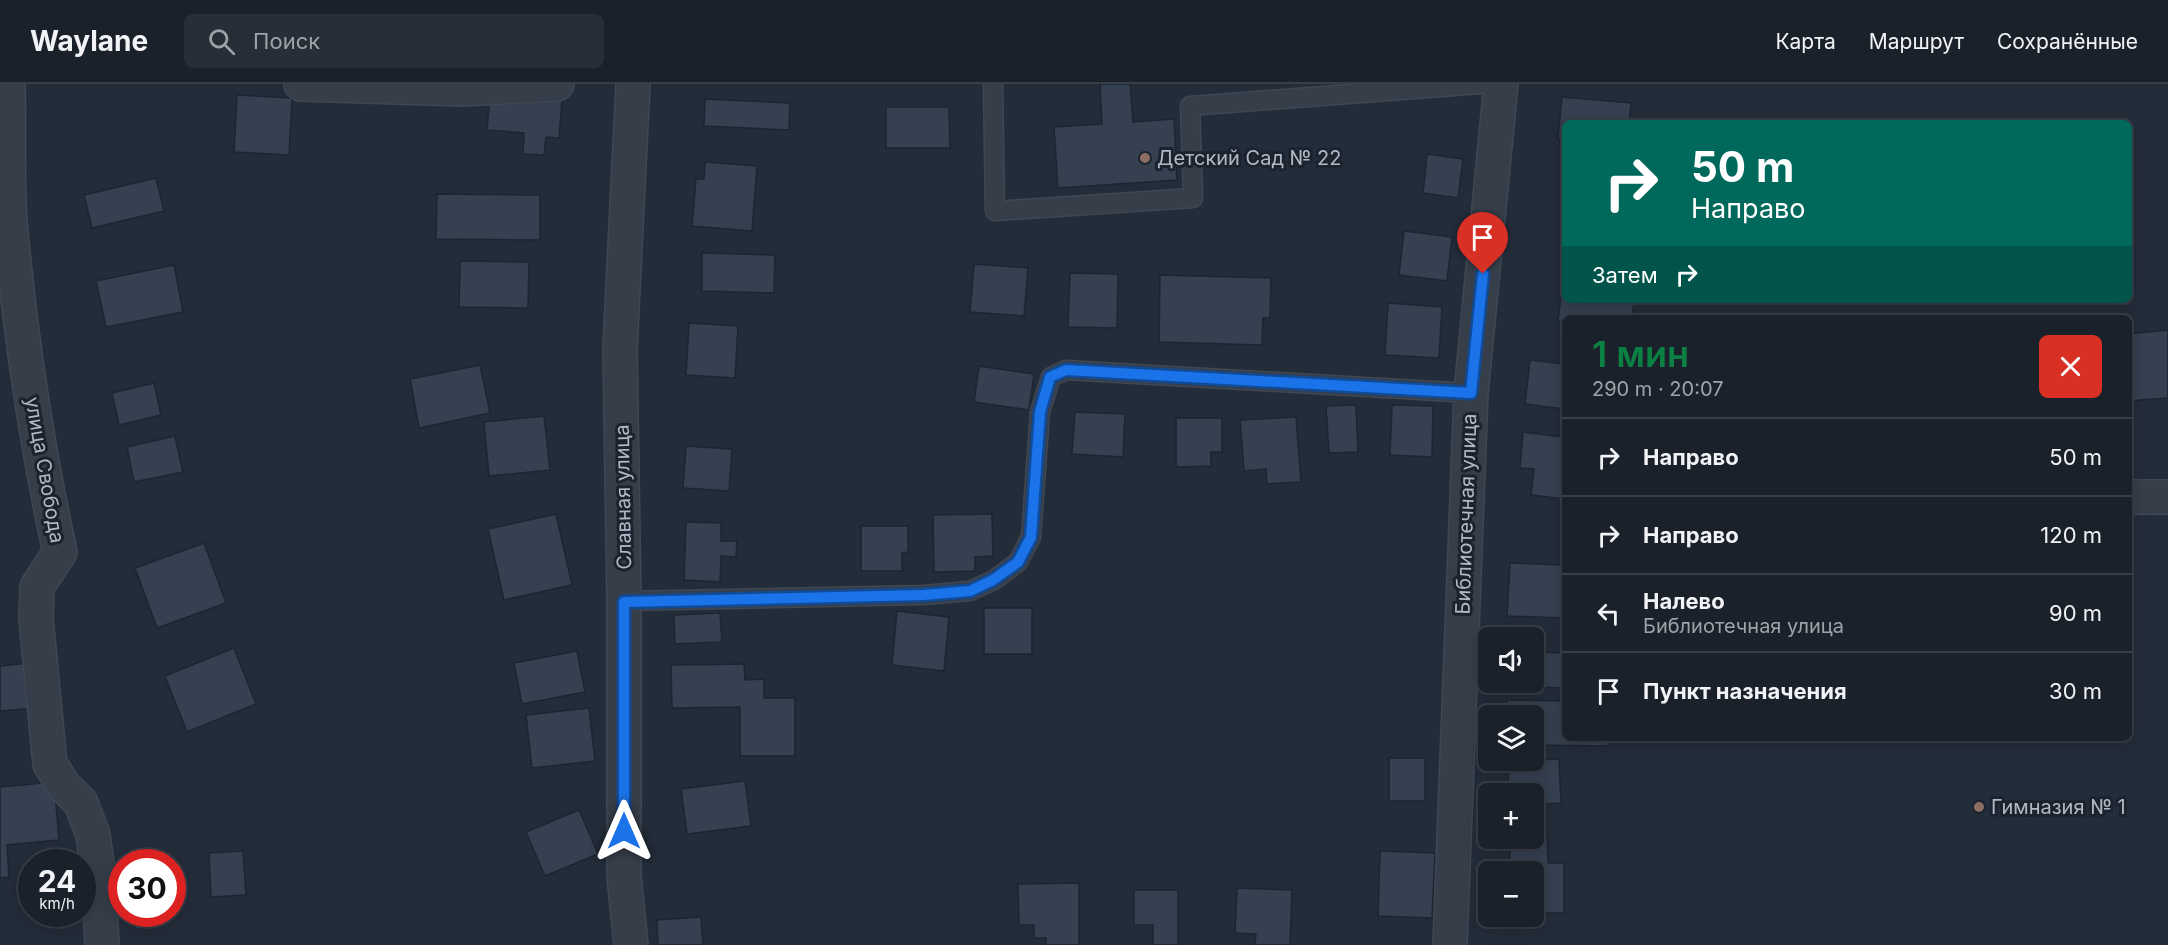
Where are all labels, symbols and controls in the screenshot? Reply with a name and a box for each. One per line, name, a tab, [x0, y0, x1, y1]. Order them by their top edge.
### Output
search box	[184, 14, 604, 68]
text: Waylane	[30, 24, 148, 58]
icon: search	[205, 25, 238, 58]
text: Поиск	[253, 28, 320, 54]
text: Карта	[1775, 29, 1836, 54]
text: Маршрут	[1869, 29, 1964, 54]
text: Сохранённые	[1997, 29, 2138, 54]
text: 50 m	[1691, 141, 1794, 192]
icon: right	[1592, 144, 1670, 222]
place label: Детский Сад № 22	[1157, 146, 1341, 170]
marker: Детский Сад № 22	[1138, 151, 1152, 165]
text: Направо	[1691, 192, 1806, 225]
pin	[1457, 212, 1508, 274]
icon: arrive	[1466, 221, 1499, 254]
icon: right	[1670, 258, 1703, 291]
text: Затем	[1592, 262, 1658, 288]
text: 1 мин	[1592, 332, 1689, 376]
button: close	[2039, 335, 2102, 398]
text: 290 m · 20:07	[1592, 377, 1724, 401]
street label: улица Свобода	[20, 395, 70, 545]
street label: Библиотечная улица	[1451, 413, 1481, 615]
street label: Славная улица	[610, 424, 636, 570]
icon: right	[1592, 441, 1625, 474]
text: Направо	[1643, 444, 1739, 470]
text: 50 m	[2049, 444, 2102, 470]
icon: right	[1592, 519, 1625, 552]
text: Направо	[1643, 522, 1739, 548]
text: 120 m	[2040, 522, 2102, 548]
text: Налево	[1643, 588, 1725, 614]
icon: left	[1592, 597, 1625, 630]
text: 90 m	[2049, 600, 2102, 626]
text: Библиотечная улица	[1643, 614, 1844, 638]
map controls	[1478, 627, 1544, 927]
button: sound	[1478, 627, 1544, 693]
icon: arrive	[1592, 675, 1625, 708]
text: Пункт назначения	[1643, 678, 1847, 704]
text: 30 m	[2049, 678, 2102, 704]
button: layers	[1478, 705, 1544, 771]
button: +	[1478, 783, 1544, 849]
place label: Гимназия № 1	[1991, 795, 2126, 819]
position arrow	[592, 799, 656, 863]
marker: Гимназия № 1	[1972, 800, 1986, 814]
speed limit sign: 30	[108, 849, 186, 927]
button: −	[1478, 861, 1544, 927]
text: 24	[38, 863, 76, 899]
text: km/h	[39, 894, 75, 913]

